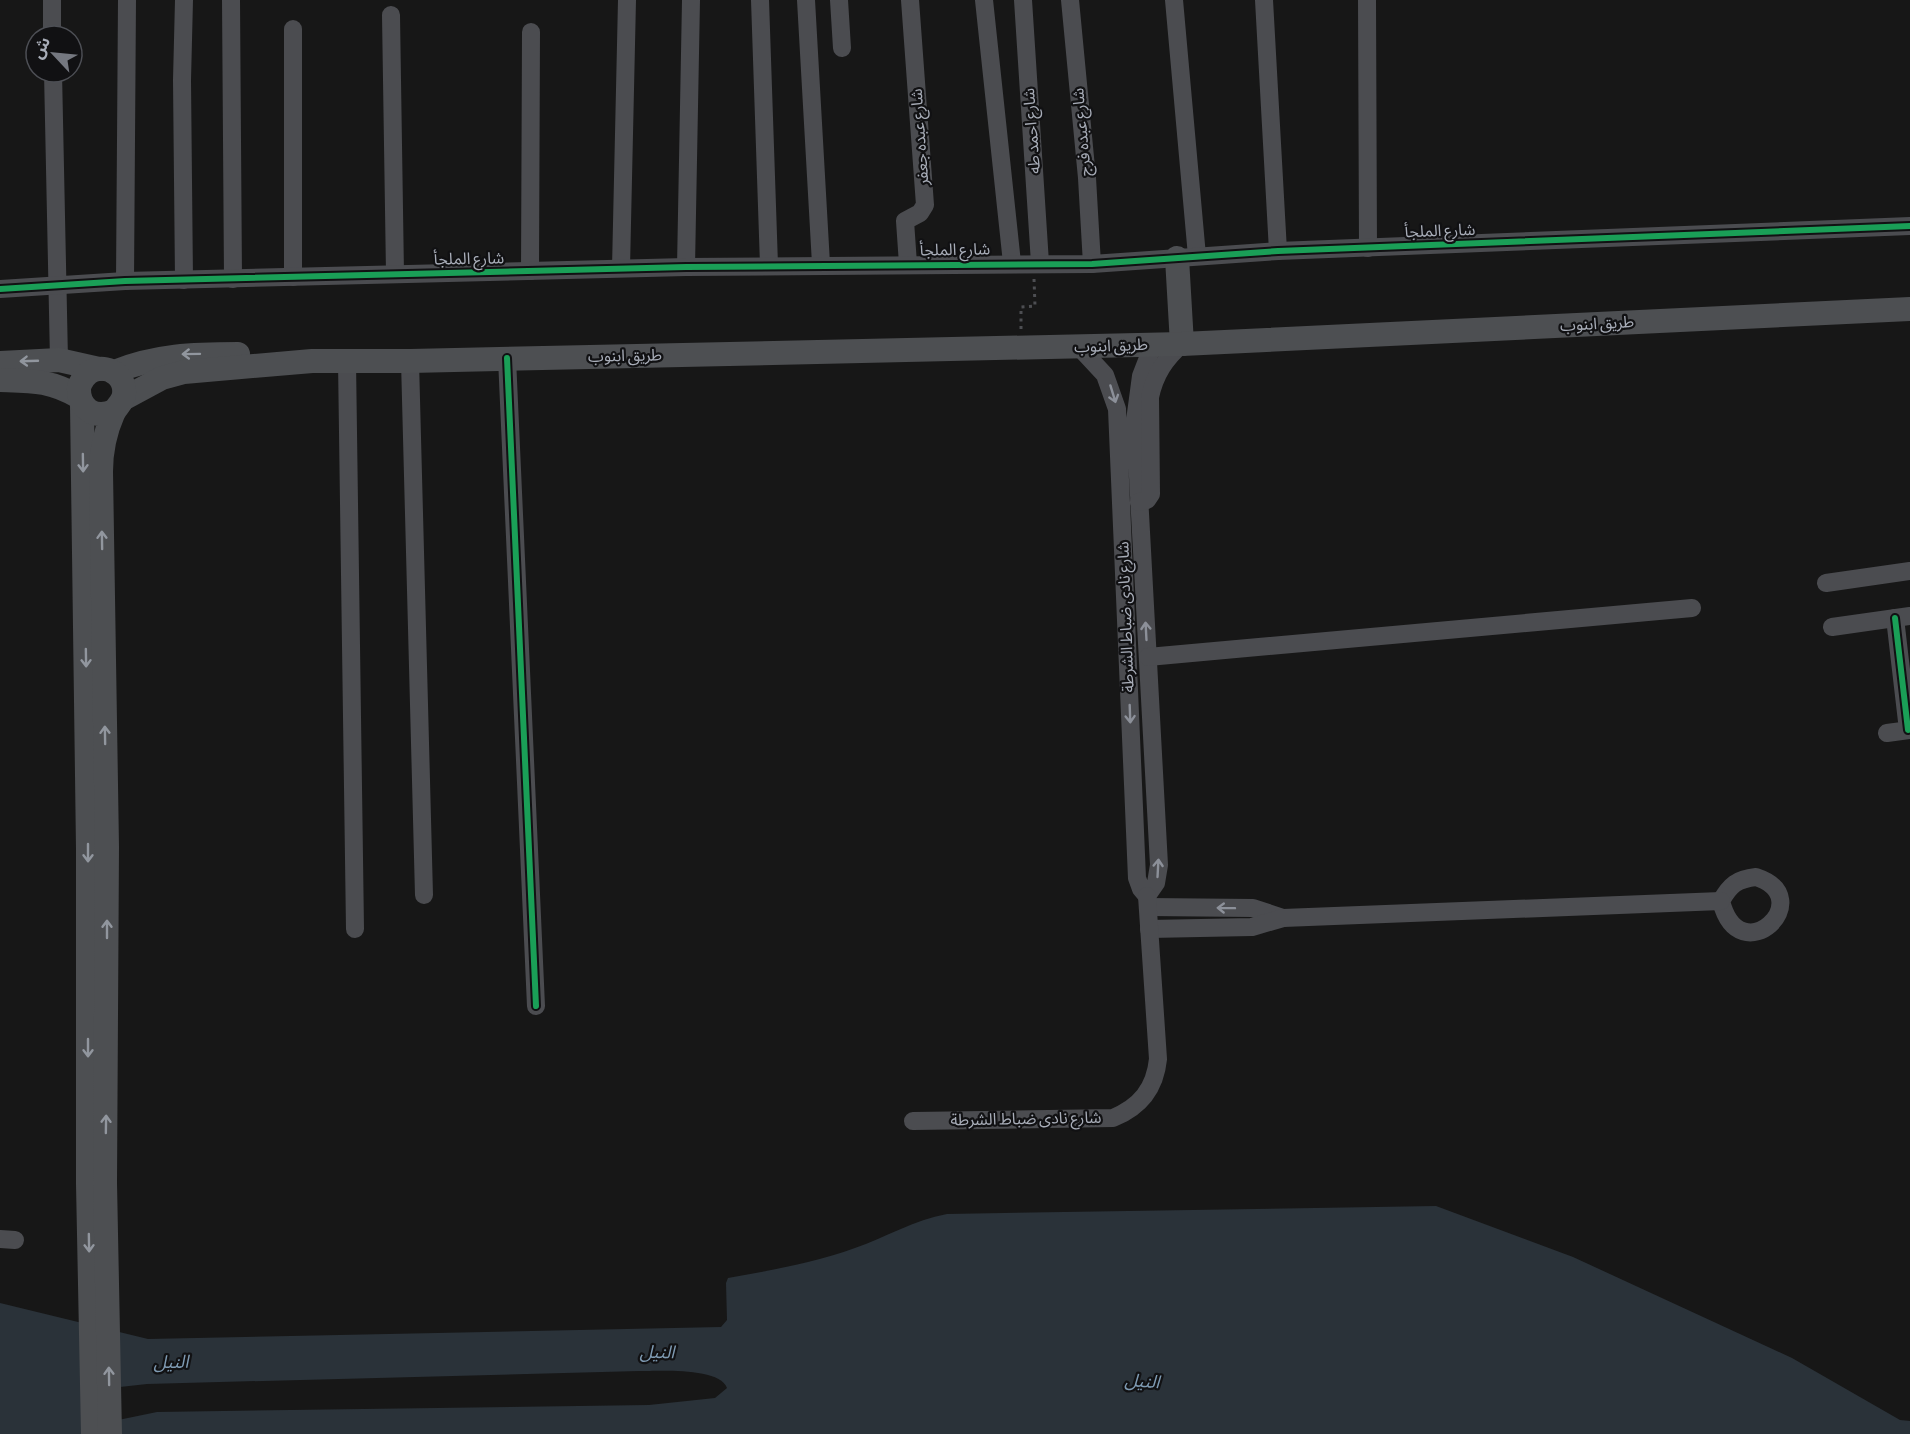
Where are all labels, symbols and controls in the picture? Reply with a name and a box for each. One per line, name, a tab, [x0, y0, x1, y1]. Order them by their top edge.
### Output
north arrow	[24, 24, 84, 84]
text: ش	[29, 34, 54, 62]
street label: شارع احمد طه	[1021, 87, 1047, 174]
street label: شارع عبده فرج	[1070, 87, 1098, 177]
street label: شارع عبده جعفر	[909, 88, 935, 187]
street label: شارع الملجأ	[1404, 220, 1476, 244]
street label: شارع الملجأ	[919, 239, 991, 263]
street label: شارع الملجأ	[433, 248, 505, 272]
street label: طريق ابنوب	[1560, 314, 1635, 336]
street label: طريق ابنوب	[1074, 337, 1149, 357]
street label: طريق ابنوب	[588, 347, 662, 367]
one-way arrow	[181, 348, 201, 360]
one-way arrow	[20, 356, 40, 367]
one-way arrow	[1108, 384, 1119, 403]
one-way arrow	[77, 453, 89, 473]
one-way arrow	[96, 530, 107, 550]
street label: شارع نادى ضباط الشرطة	[1115, 541, 1141, 693]
one-way arrow	[1141, 622, 1152, 642]
one-way arrow	[80, 648, 92, 668]
one-way arrow	[1125, 703, 1136, 723]
one-way arrow	[99, 725, 111, 745]
one-way arrow	[82, 843, 94, 863]
one-way arrow	[1152, 859, 1163, 878]
one-way arrow	[1217, 902, 1237, 914]
one-way arrow	[101, 920, 113, 940]
one-way arrow	[82, 1038, 94, 1058]
street label: شارع نادى ضباط الشرطة	[950, 1110, 1102, 1132]
one-way arrow	[100, 1115, 112, 1135]
one-way arrow	[83, 1232, 95, 1252]
water label: النيل	[639, 1344, 676, 1363]
water label: النيل	[153, 1354, 190, 1373]
one-way arrow	[103, 1366, 115, 1386]
water label: النيل	[1124, 1372, 1162, 1393]

